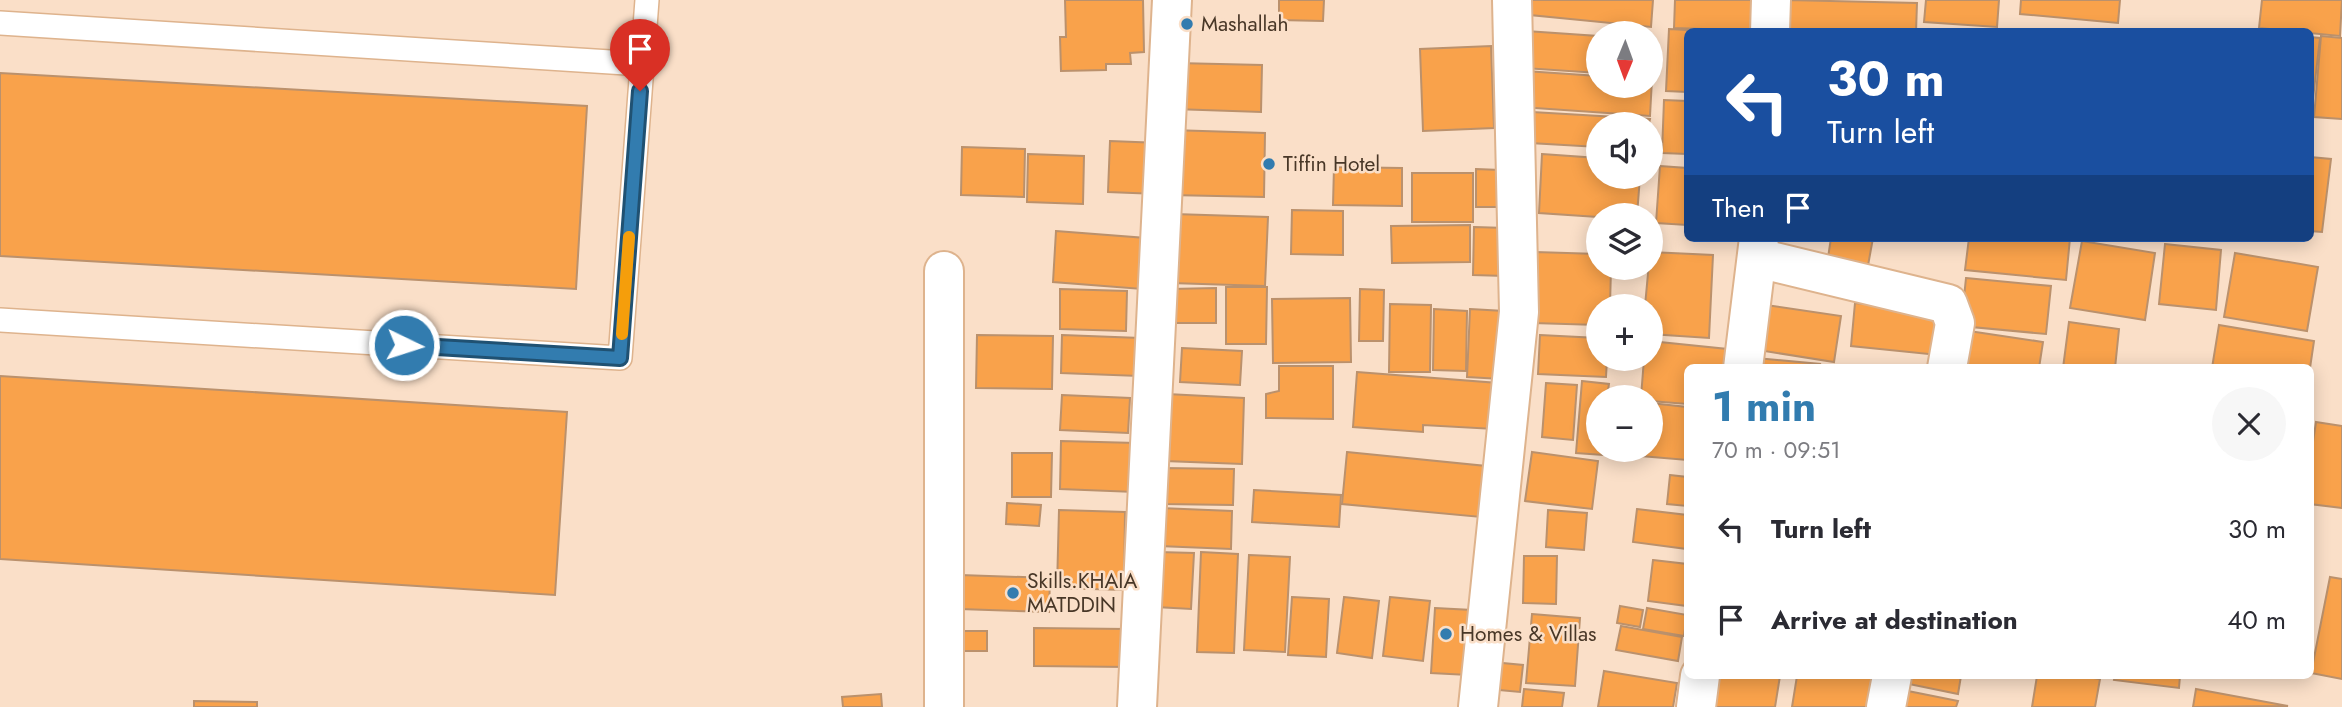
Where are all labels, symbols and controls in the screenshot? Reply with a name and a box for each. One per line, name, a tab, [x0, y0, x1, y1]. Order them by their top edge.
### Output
place label: Mashallah	[1201, 9, 1289, 39]
marker: Mashallah	[1179, 16, 1195, 32]
pin	[610, 19, 670, 91]
north arrow	[1586, 21, 1662, 98]
map controls	[1586, 21, 1663, 462]
icon: arrive	[621, 30, 659, 68]
text: 30 m	[1827, 44, 1945, 114]
icon: left	[1712, 56, 1803, 147]
text: Turn left	[1827, 109, 1934, 155]
button: sound	[1586, 112, 1663, 189]
place label: Tiffin Hotel	[1283, 149, 1380, 179]
marker: Tiffin Hotel	[1261, 156, 1277, 172]
text: Then	[1712, 189, 1765, 227]
icon: arrive	[1779, 189, 1817, 227]
button: layers	[1586, 203, 1663, 280]
button: +	[1586, 294, 1663, 371]
position arrow	[367, 308, 441, 382]
text: 1 min	[1712, 376, 1816, 437]
button: −	[1586, 385, 1663, 462]
button: close	[2212, 387, 2286, 461]
text: 70 m · 09:51	[1712, 433, 1841, 467]
icon: left	[1712, 510, 1750, 548]
text: Turn left	[1771, 510, 1871, 548]
text: 30 m	[2228, 510, 2286, 548]
place label: Skills.KHAIA MATDDIN	[1027, 566, 1138, 620]
marker: Skills.KHAIA MATDDIN	[1005, 585, 1021, 601]
icon: arrive	[1712, 601, 1750, 639]
text: Arrive at destination	[1771, 601, 2018, 639]
text: 40 m	[2227, 601, 2286, 639]
place label: Homes & Villas	[1460, 619, 1596, 649]
marker: Homes & Villas	[1438, 626, 1454, 642]

